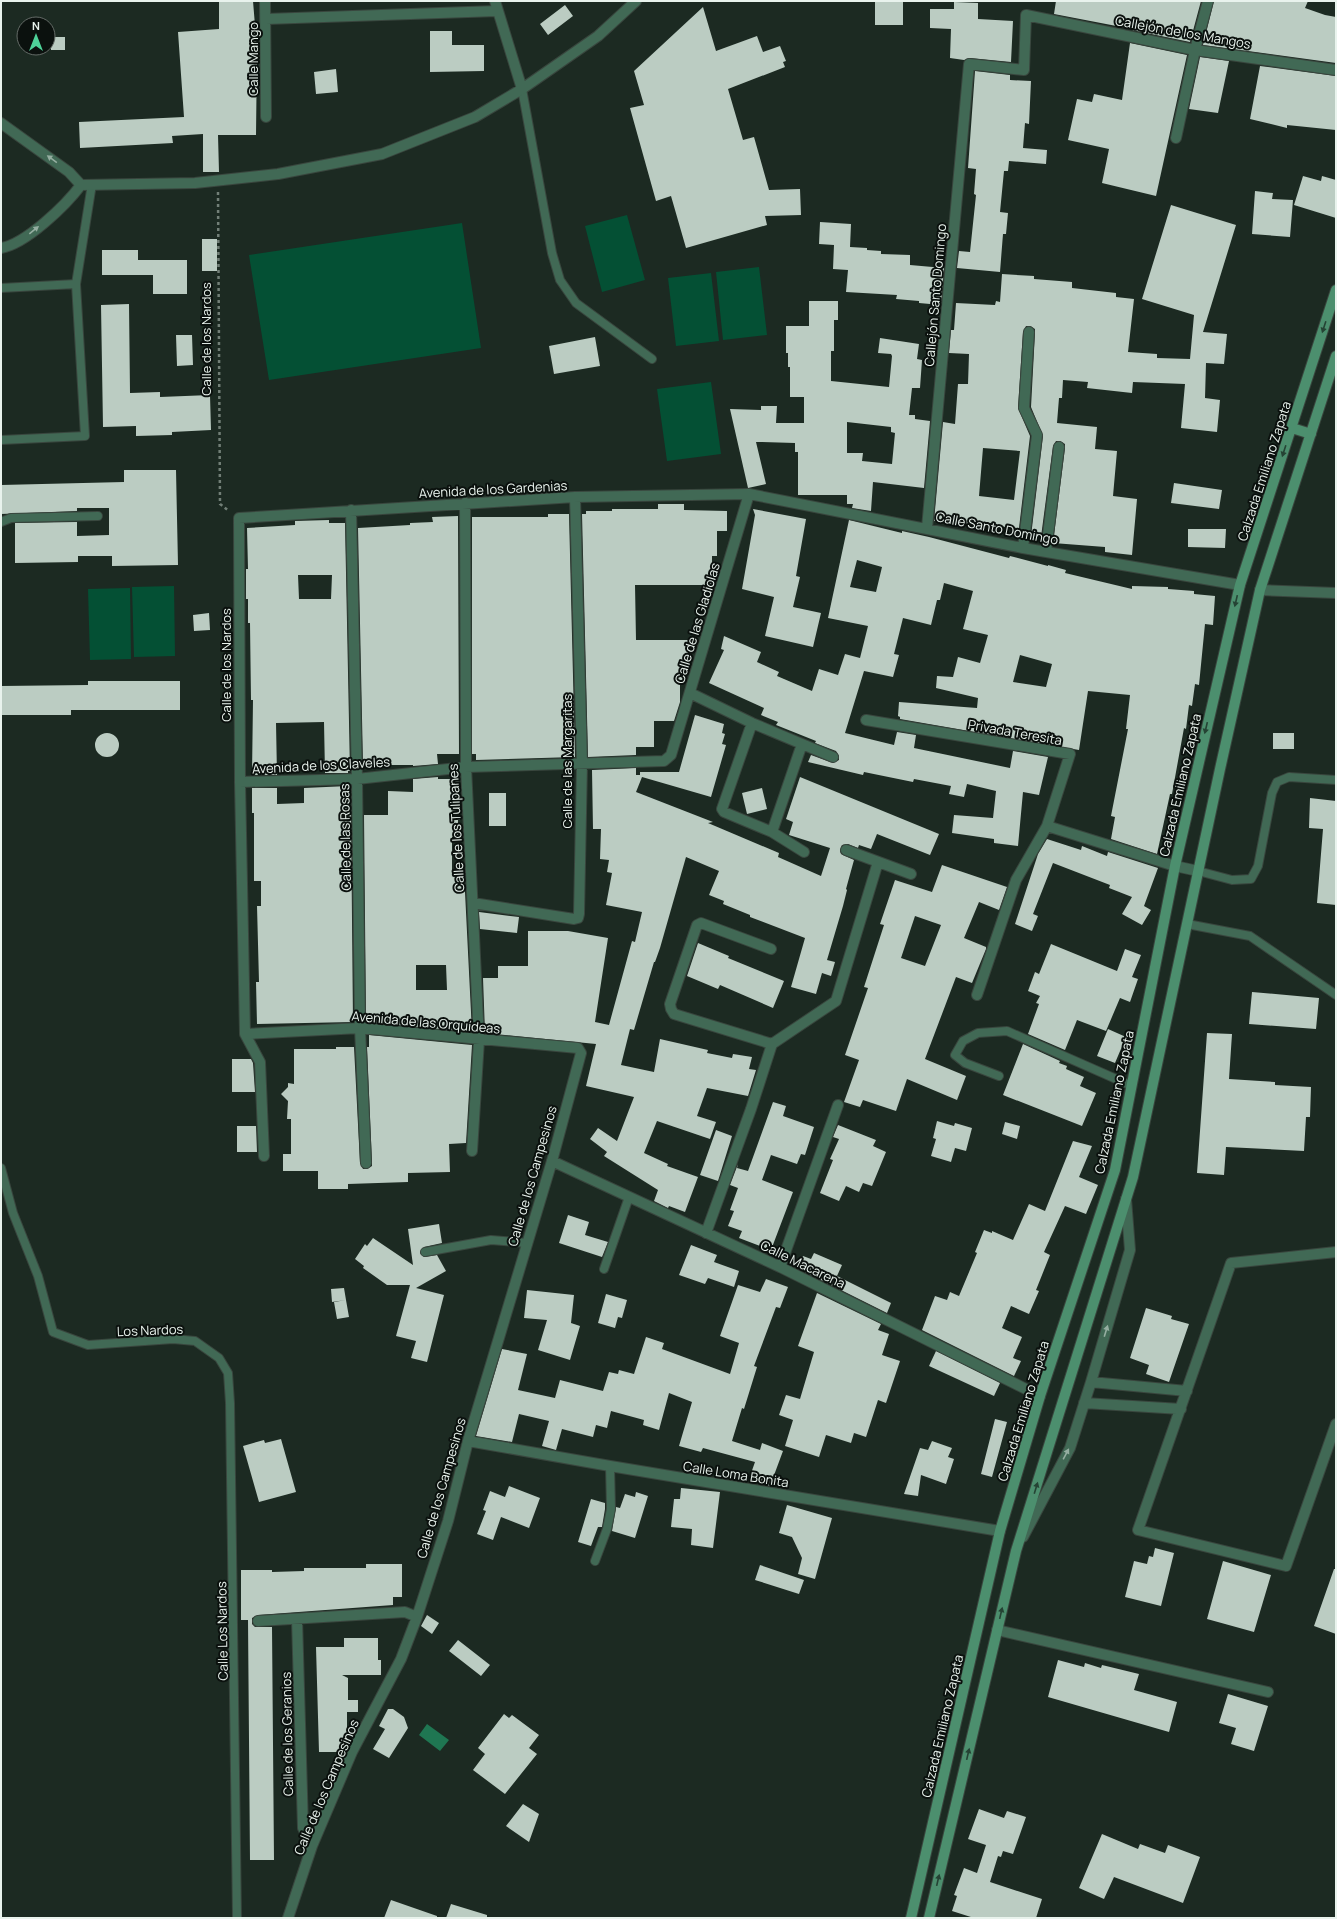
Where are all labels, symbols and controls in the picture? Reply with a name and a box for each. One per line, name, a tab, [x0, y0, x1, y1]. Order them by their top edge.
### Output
street label: Callejón de los Mangos	[1114, 11, 1252, 53]
north arrow	[16, 16, 56, 56]
text: N	[32, 18, 40, 33]
street label: Calle Mango	[244, 22, 262, 96]
one-way arrow	[46, 155, 57, 164]
street label: Callejón Santo Domingo	[920, 223, 950, 367]
one-way arrow	[29, 225, 40, 234]
street label: Calle de los Nardos	[197, 282, 215, 396]
one-way arrow	[1321, 321, 1327, 333]
street label: Calzada Emiliano Zapata	[1233, 399, 1295, 543]
one-way arrow	[1281, 445, 1287, 457]
street label: Avenida de los Gardenias	[418, 476, 568, 502]
street label: Calle Santo Domingo	[934, 507, 1060, 549]
street label: Calle de las Gladiolas	[670, 560, 724, 686]
one-way arrow	[1232, 595, 1238, 607]
street label: Calle de los Nardos	[217, 608, 235, 722]
street label: Calle de las Margaritas	[558, 693, 576, 828]
street label: Calzada Emiliano Zapata	[1155, 712, 1205, 858]
street label: Privada Teresita	[967, 715, 1063, 749]
one-way arrow	[1203, 722, 1209, 734]
street label: Avenida de los Claveles	[251, 752, 391, 778]
street label: Calle de los Tulipanes	[444, 763, 468, 893]
street label: Calle de las Rosas	[335, 783, 355, 891]
street label: Avenida de las Orquídeas	[351, 1007, 501, 1037]
street label: Calzada Emiliano Zapata	[1090, 1029, 1138, 1175]
street label: Calle de los Campesinos	[503, 1103, 561, 1248]
street label: Calle Macarena	[758, 1236, 848, 1292]
street label: Los Nardos	[116, 1320, 184, 1340]
one-way arrow	[1103, 1324, 1109, 1336]
street label: Calzada Emiliano Zapata	[993, 1339, 1053, 1483]
street label: Calle de los Campesinos	[412, 1415, 470, 1560]
one-way arrow	[1063, 1449, 1070, 1460]
street label: Calle Loma Bonita	[682, 1457, 790, 1491]
one-way arrow	[1033, 1482, 1039, 1494]
street label: Calle Los Nardos	[212, 1581, 232, 1681]
one-way arrow	[998, 1607, 1004, 1619]
street label: Calzada Emiliano Zapata	[917, 1653, 967, 1799]
street label: Calle de los Geranios	[277, 1671, 297, 1796]
street label: Calle de los Campesinos	[289, 1716, 363, 1858]
one-way arrow	[965, 1747, 971, 1759]
one-way arrow	[935, 1874, 941, 1886]

